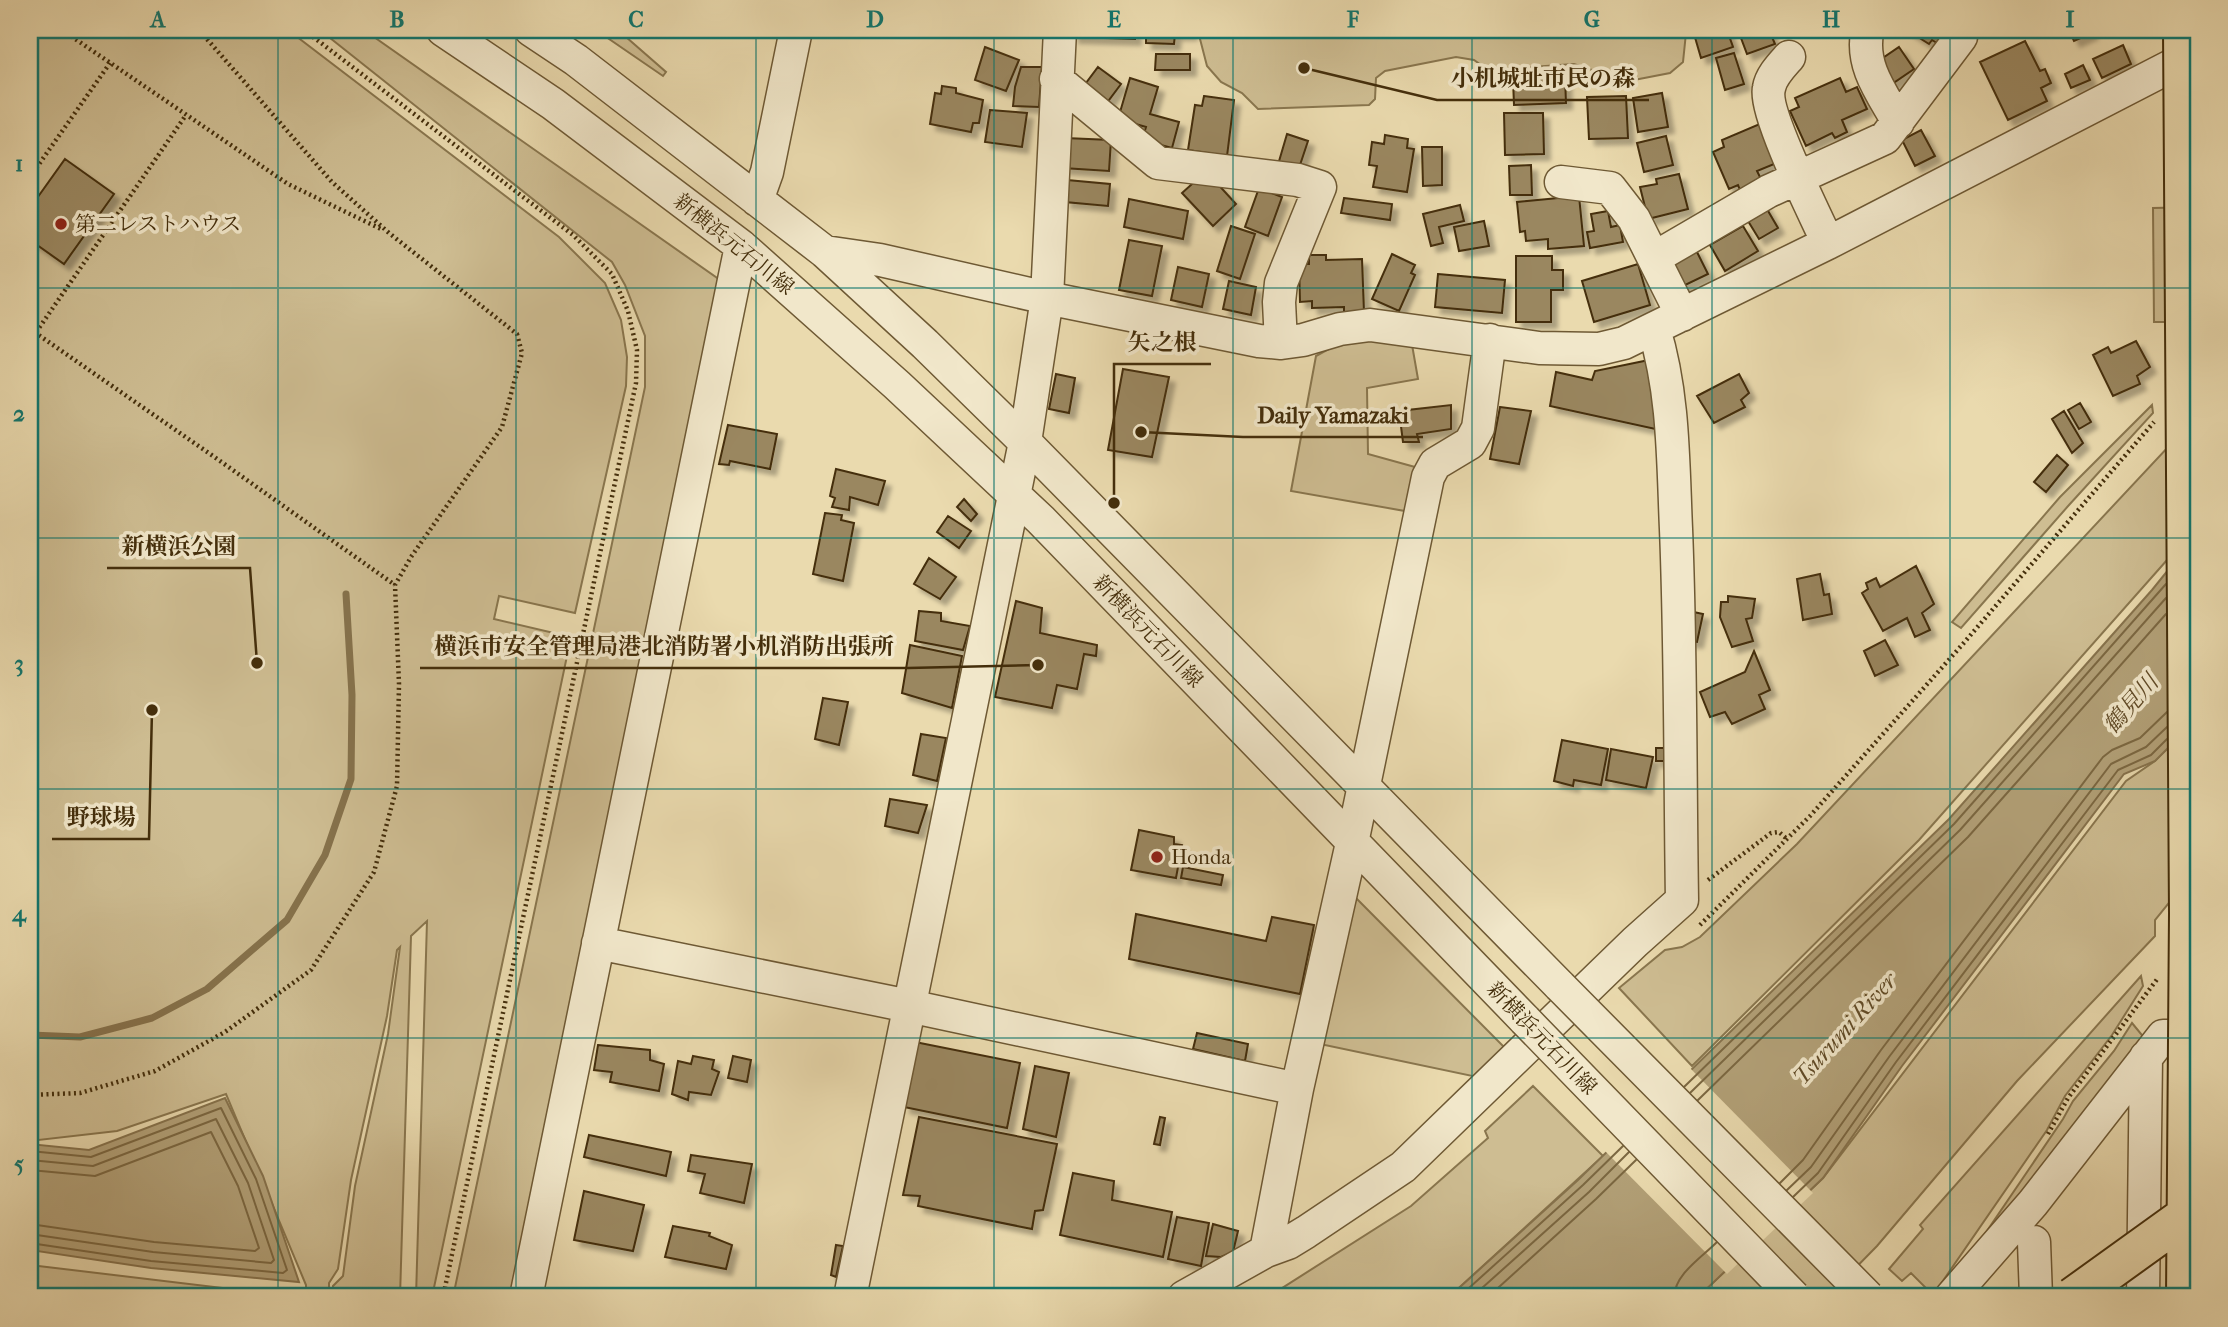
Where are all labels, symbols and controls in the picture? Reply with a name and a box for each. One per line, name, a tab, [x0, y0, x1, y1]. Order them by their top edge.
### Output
text: A	[149, 6, 167, 33]
text: B	[390, 6, 405, 33]
text: C	[628, 6, 644, 33]
text: D	[866, 6, 884, 33]
text: E	[1107, 6, 1121, 33]
text: F	[1346, 6, 1360, 33]
text: G	[1584, 6, 1600, 33]
text: H	[1822, 6, 1840, 33]
text: I	[2066, 6, 2075, 33]
callout: 小机城址市民の森	[1437, 56, 1649, 100]
text: 小机城址市民の森	[1451, 65, 1635, 92]
text: 1	[15, 150, 23, 177]
street label: 新横浜元石川線	[669, 188, 799, 300]
place label: 第二レストハウス	[75, 212, 241, 236]
marker: 第二レストハウス	[53, 216, 69, 232]
callout: 矢之根	[1114, 320, 1211, 364]
text: 矢之根	[1128, 329, 1197, 356]
callout: Daily Yamazaki	[1243, 393, 1423, 437]
text: 2	[13, 400, 25, 427]
text: Daily Yamazaki	[1257, 402, 1409, 429]
callout: 新横浜公園	[107, 524, 250, 568]
text: 新横浜公園	[122, 533, 237, 560]
street label: 新横浜元石川線	[1088, 570, 1208, 692]
callout: 横浜市安全管理局港北消防署小机消防出張所	[420, 624, 908, 668]
text: 横浜市安全管理局港北消防署小机消防出張所	[434, 633, 894, 660]
text: 3	[14, 650, 24, 677]
water label: 鶴見川	[2098, 667, 2166, 739]
callout: 野球場	[52, 795, 149, 839]
text: 野球場	[67, 804, 136, 831]
place label: Honda	[1171, 845, 1231, 869]
marker: Honda	[1149, 849, 1165, 865]
text: 4	[11, 900, 27, 927]
water label: Tsurumi River	[1788, 966, 1904, 1091]
street label: 新横浜元石川線	[1482, 977, 1602, 1099]
text: 5	[14, 1150, 24, 1177]

